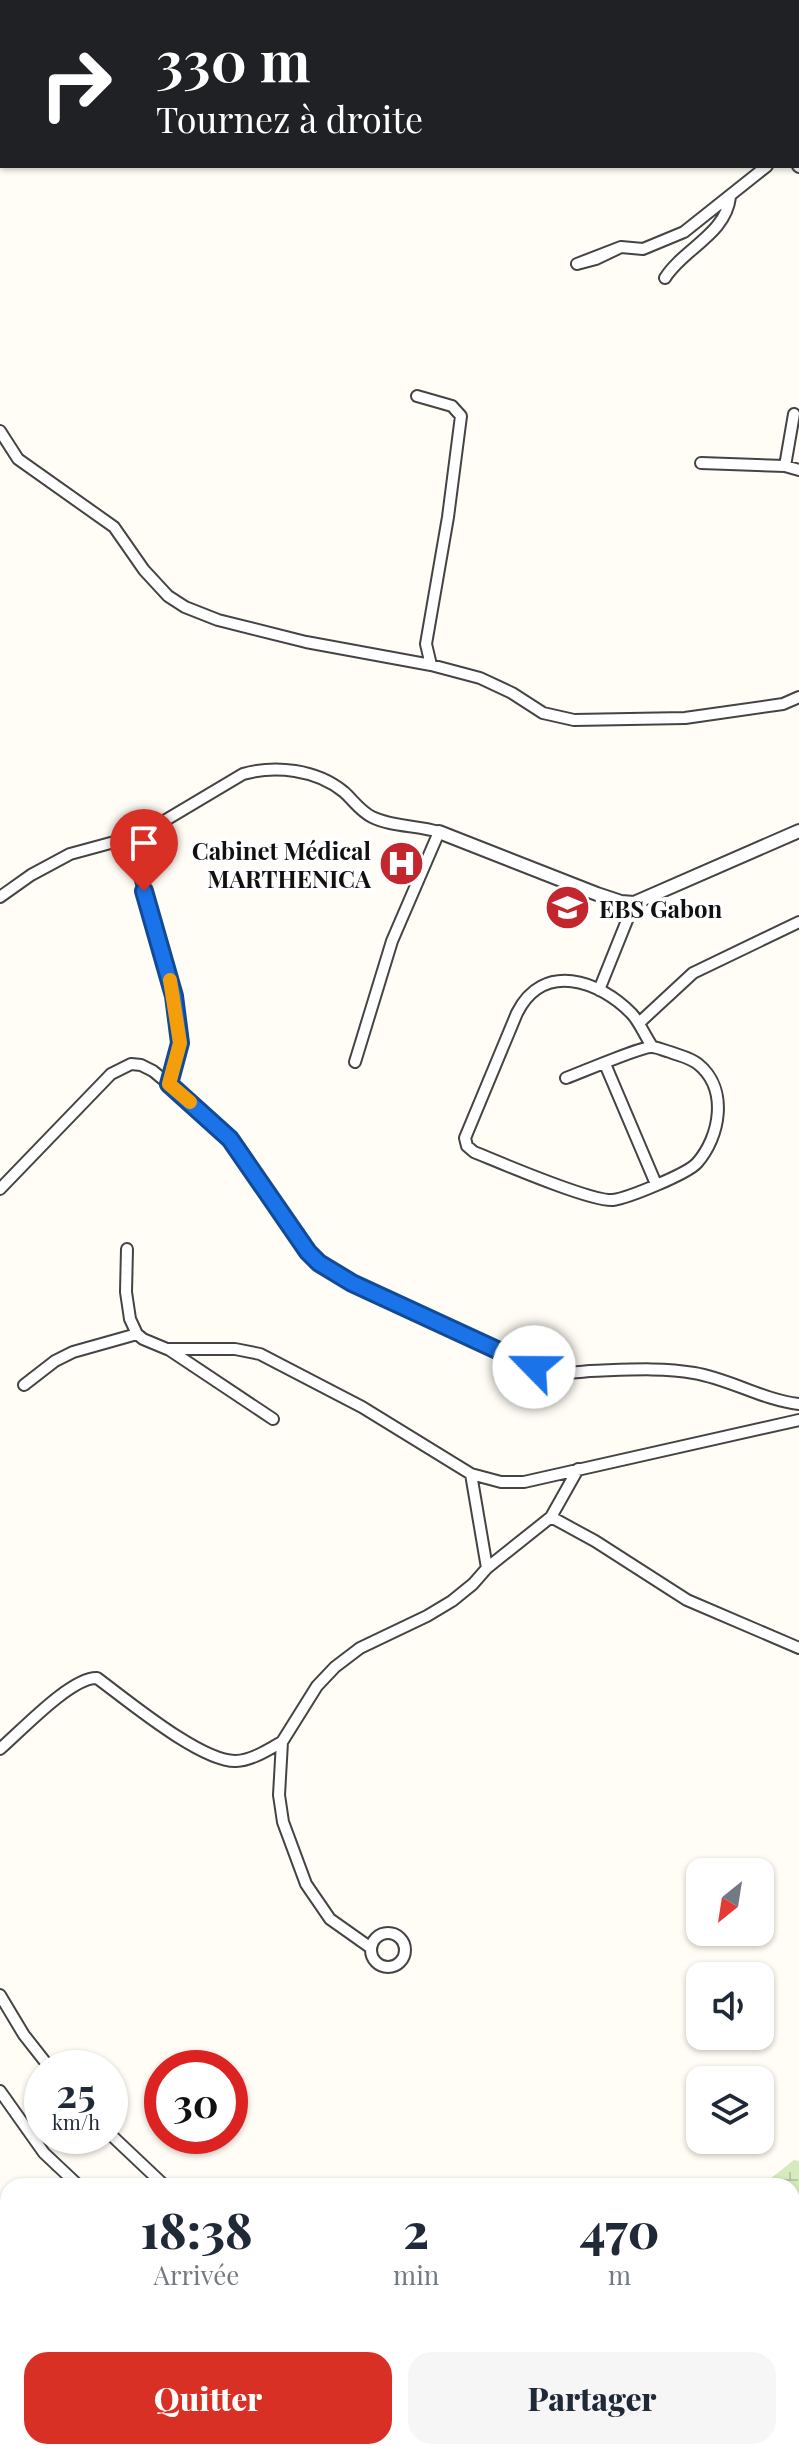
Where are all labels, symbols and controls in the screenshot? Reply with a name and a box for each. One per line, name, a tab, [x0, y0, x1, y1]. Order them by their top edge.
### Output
text: 330 m	[156, 22, 311, 97]
icon: right	[24, 32, 128, 136]
text: Tournez à droite	[156, 94, 423, 142]
pin	[110, 809, 178, 891]
icon: arrive	[122, 821, 166, 865]
place label: Cabinet Médical MARTHENICA	[192, 834, 372, 894]
hospital icon: Cabinet Médical MARTHENICA	[378, 840, 426, 888]
school or university icon: EBS Gabon	[544, 884, 592, 932]
place label: EBS Gabon	[599, 892, 723, 924]
position arrow	[492, 1325, 576, 1409]
north arrow	[686, 1858, 774, 1946]
map controls	[686, 1858, 774, 2154]
button: sound	[686, 1962, 774, 2050]
speed limit sign: 30	[144, 2050, 248, 2154]
text: 25	[56, 2065, 96, 2118]
button: layers	[686, 2066, 774, 2154]
text: km/h	[52, 2108, 100, 2135]
text: 18:38	[141, 2197, 253, 2261]
text: 2	[403, 2197, 429, 2261]
text: 470	[580, 2197, 659, 2261]
text: Arrivée	[154, 2257, 239, 2292]
text: min	[393, 2257, 439, 2292]
text: m	[608, 2257, 631, 2292]
button: Quitter	[24, 2352, 392, 2444]
button: Partager	[408, 2352, 776, 2444]

